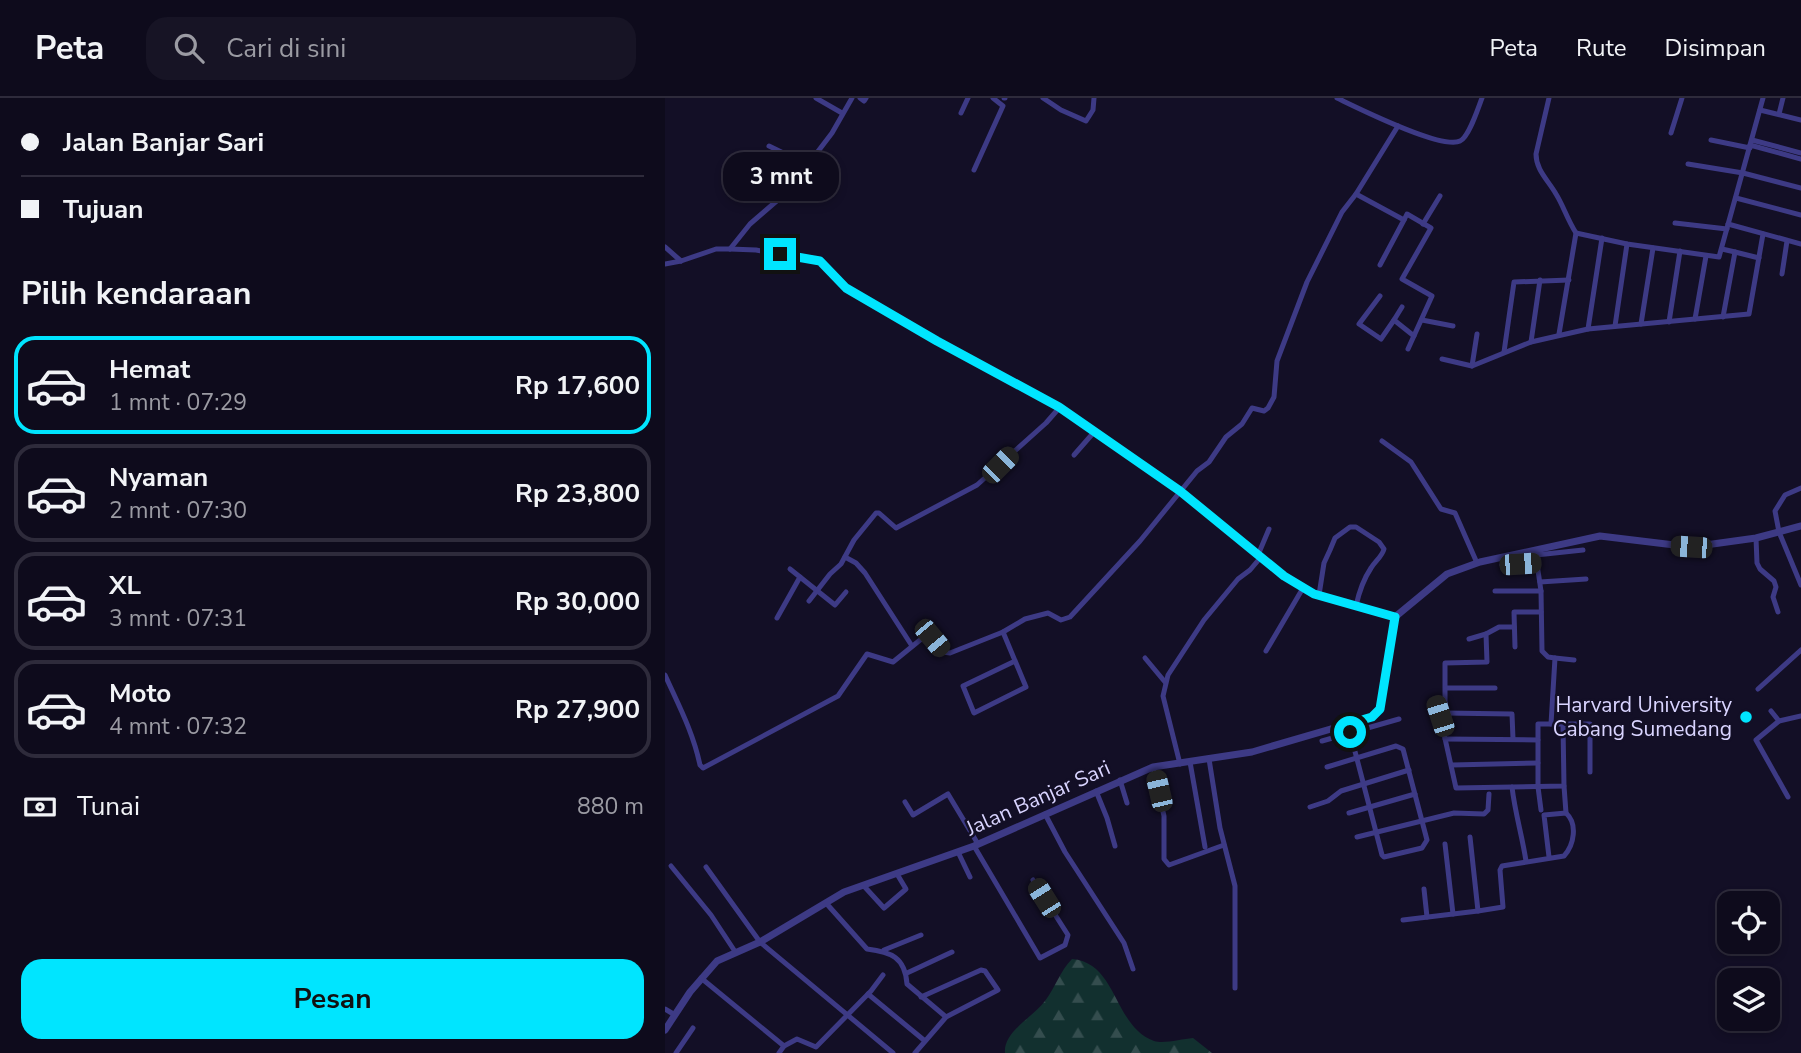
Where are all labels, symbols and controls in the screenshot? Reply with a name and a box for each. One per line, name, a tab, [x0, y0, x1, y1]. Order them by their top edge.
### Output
search box	[146, 17, 636, 80]
text: Peta	[35, 26, 104, 71]
icon: search	[170, 29, 208, 67]
text: Cari di sini	[226, 31, 346, 66]
text: Peta	[1489, 32, 1538, 64]
text: Rute	[1576, 32, 1627, 64]
text: Disimpan	[1665, 32, 1766, 64]
text: Jalan Banjar Sari	[63, 125, 264, 160]
callout: 3 mnt	[722, 152, 838, 202]
text: 3 mnt	[750, 161, 812, 192]
text: Tujuan	[63, 192, 143, 227]
route end	[764, 238, 796, 270]
text: Pilih kendaraan	[21, 272, 251, 315]
text: Hemat	[109, 352, 190, 387]
icon: car	[25, 354, 88, 417]
text: Rp 17,600	[515, 368, 640, 403]
text: 1 mnt · 07:29	[109, 387, 247, 418]
car	[978, 443, 1023, 487]
text: Nyaman	[109, 460, 208, 495]
icon: car	[25, 462, 88, 525]
text: Rp 23,800	[515, 476, 640, 511]
text: 2 mnt · 07:30	[109, 495, 247, 526]
car	[1670, 535, 1713, 559]
car	[1499, 552, 1542, 576]
text: XL	[109, 568, 141, 603]
icon: car	[25, 570, 88, 633]
text: Rp 30,000	[515, 584, 640, 619]
text: 3 mnt · 07:31	[109, 603, 247, 634]
car	[911, 615, 954, 661]
text: Moto	[109, 676, 171, 711]
icon: car	[25, 678, 88, 741]
place label: Harvard University Cabang Sumedang	[1553, 691, 1732, 743]
text: Rp 27,900	[515, 692, 640, 727]
car	[1424, 693, 1457, 739]
marker: Harvard University Cabang Sumedang	[1738, 709, 1754, 725]
text: 4 mnt · 07:32	[109, 711, 247, 742]
route start	[1334, 716, 1366, 748]
street label: Jalan Banjar Sari	[960, 754, 1115, 843]
car	[1145, 768, 1174, 814]
icon: cash	[21, 788, 59, 826]
text: Tunai	[77, 789, 140, 824]
text: 880 m	[577, 791, 644, 822]
car	[1024, 875, 1065, 921]
map controls	[1717, 891, 1780, 1031]
button: locate	[1717, 891, 1780, 954]
button: Pesan	[21, 959, 644, 1039]
button: layers	[1717, 968, 1780, 1031]

